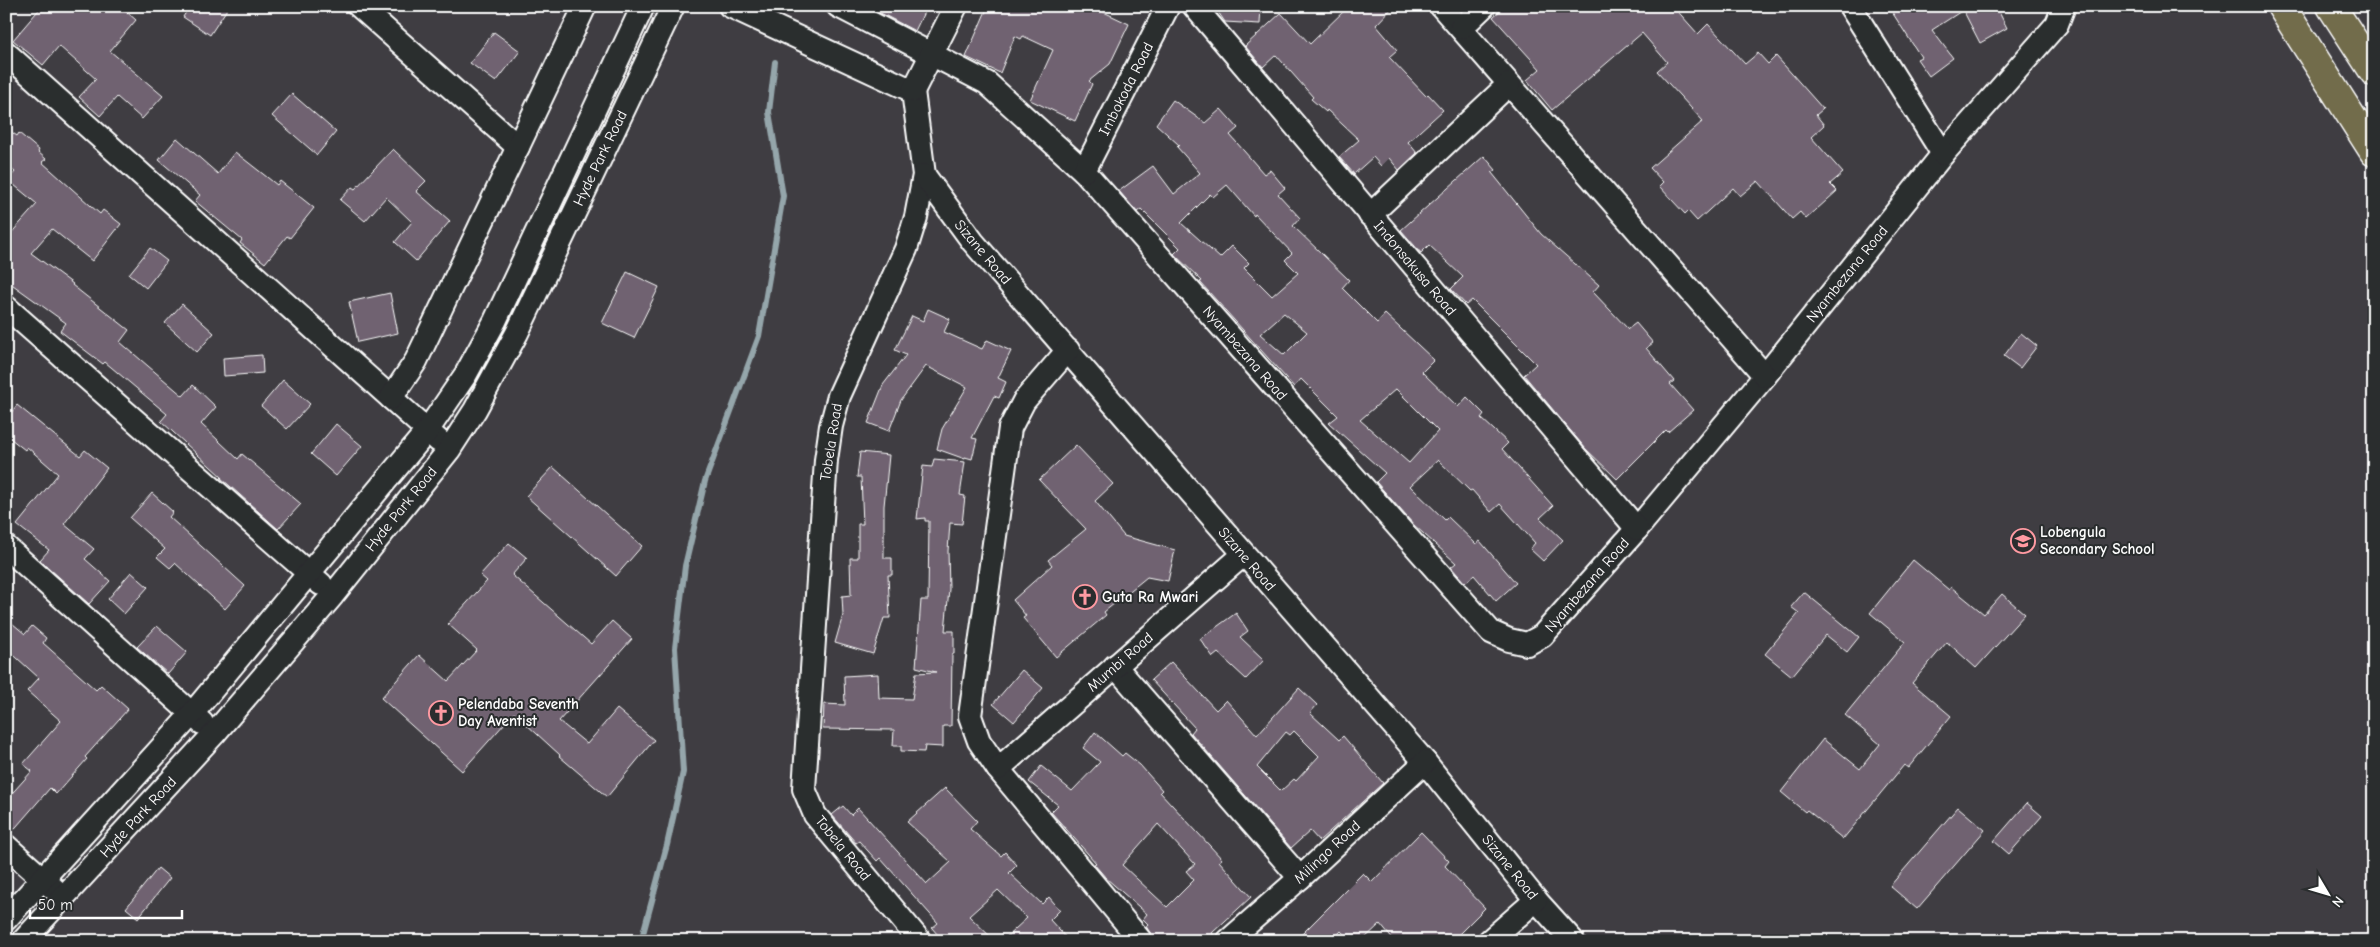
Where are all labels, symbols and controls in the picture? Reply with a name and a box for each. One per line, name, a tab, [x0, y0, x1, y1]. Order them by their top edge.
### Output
street label: Imbokoda Road	[1095, 39, 1157, 139]
street label: Hyde Park Road	[569, 107, 631, 209]
street label: Sizane Road	[951, 216, 1015, 288]
street label: Indonsakusa Road	[1370, 217, 1460, 319]
street label: Nyambezana Road	[1802, 222, 1892, 326]
street label: Nyambezana Road	[1199, 302, 1291, 404]
street label: Tobela Road	[816, 402, 846, 482]
street label: Hyde Park Road	[361, 463, 441, 555]
street label: Sizane Road	[1214, 523, 1280, 595]
place label: Lobengula Secondary School	[2040, 523, 2154, 558]
school or university icon: Lobengula Secondary School	[2010, 528, 2036, 554]
street label: Nyambezana Road	[1541, 534, 1633, 636]
church icon: Guta Ra Mwari	[1072, 584, 1098, 610]
place label: Guta Ra Mwari	[1102, 588, 1198, 606]
street label: Mumbi Road	[1083, 628, 1157, 696]
place label: Pelendaba Seventh Day Aventist	[458, 695, 579, 730]
church icon: Pelendaba Seventh Day Aventist	[428, 700, 454, 726]
street label: Hyde Park Road	[96, 773, 180, 861]
street label: Tobela Road	[811, 812, 875, 884]
street label: Milingo Road	[1290, 817, 1364, 887]
street label: Sizane Road	[1478, 831, 1542, 903]
north arrow	[2302, 870, 2352, 920]
scale bar	[30, 887, 182, 919]
text: N	[2328, 893, 2347, 911]
text: 50 m	[38, 896, 73, 914]

